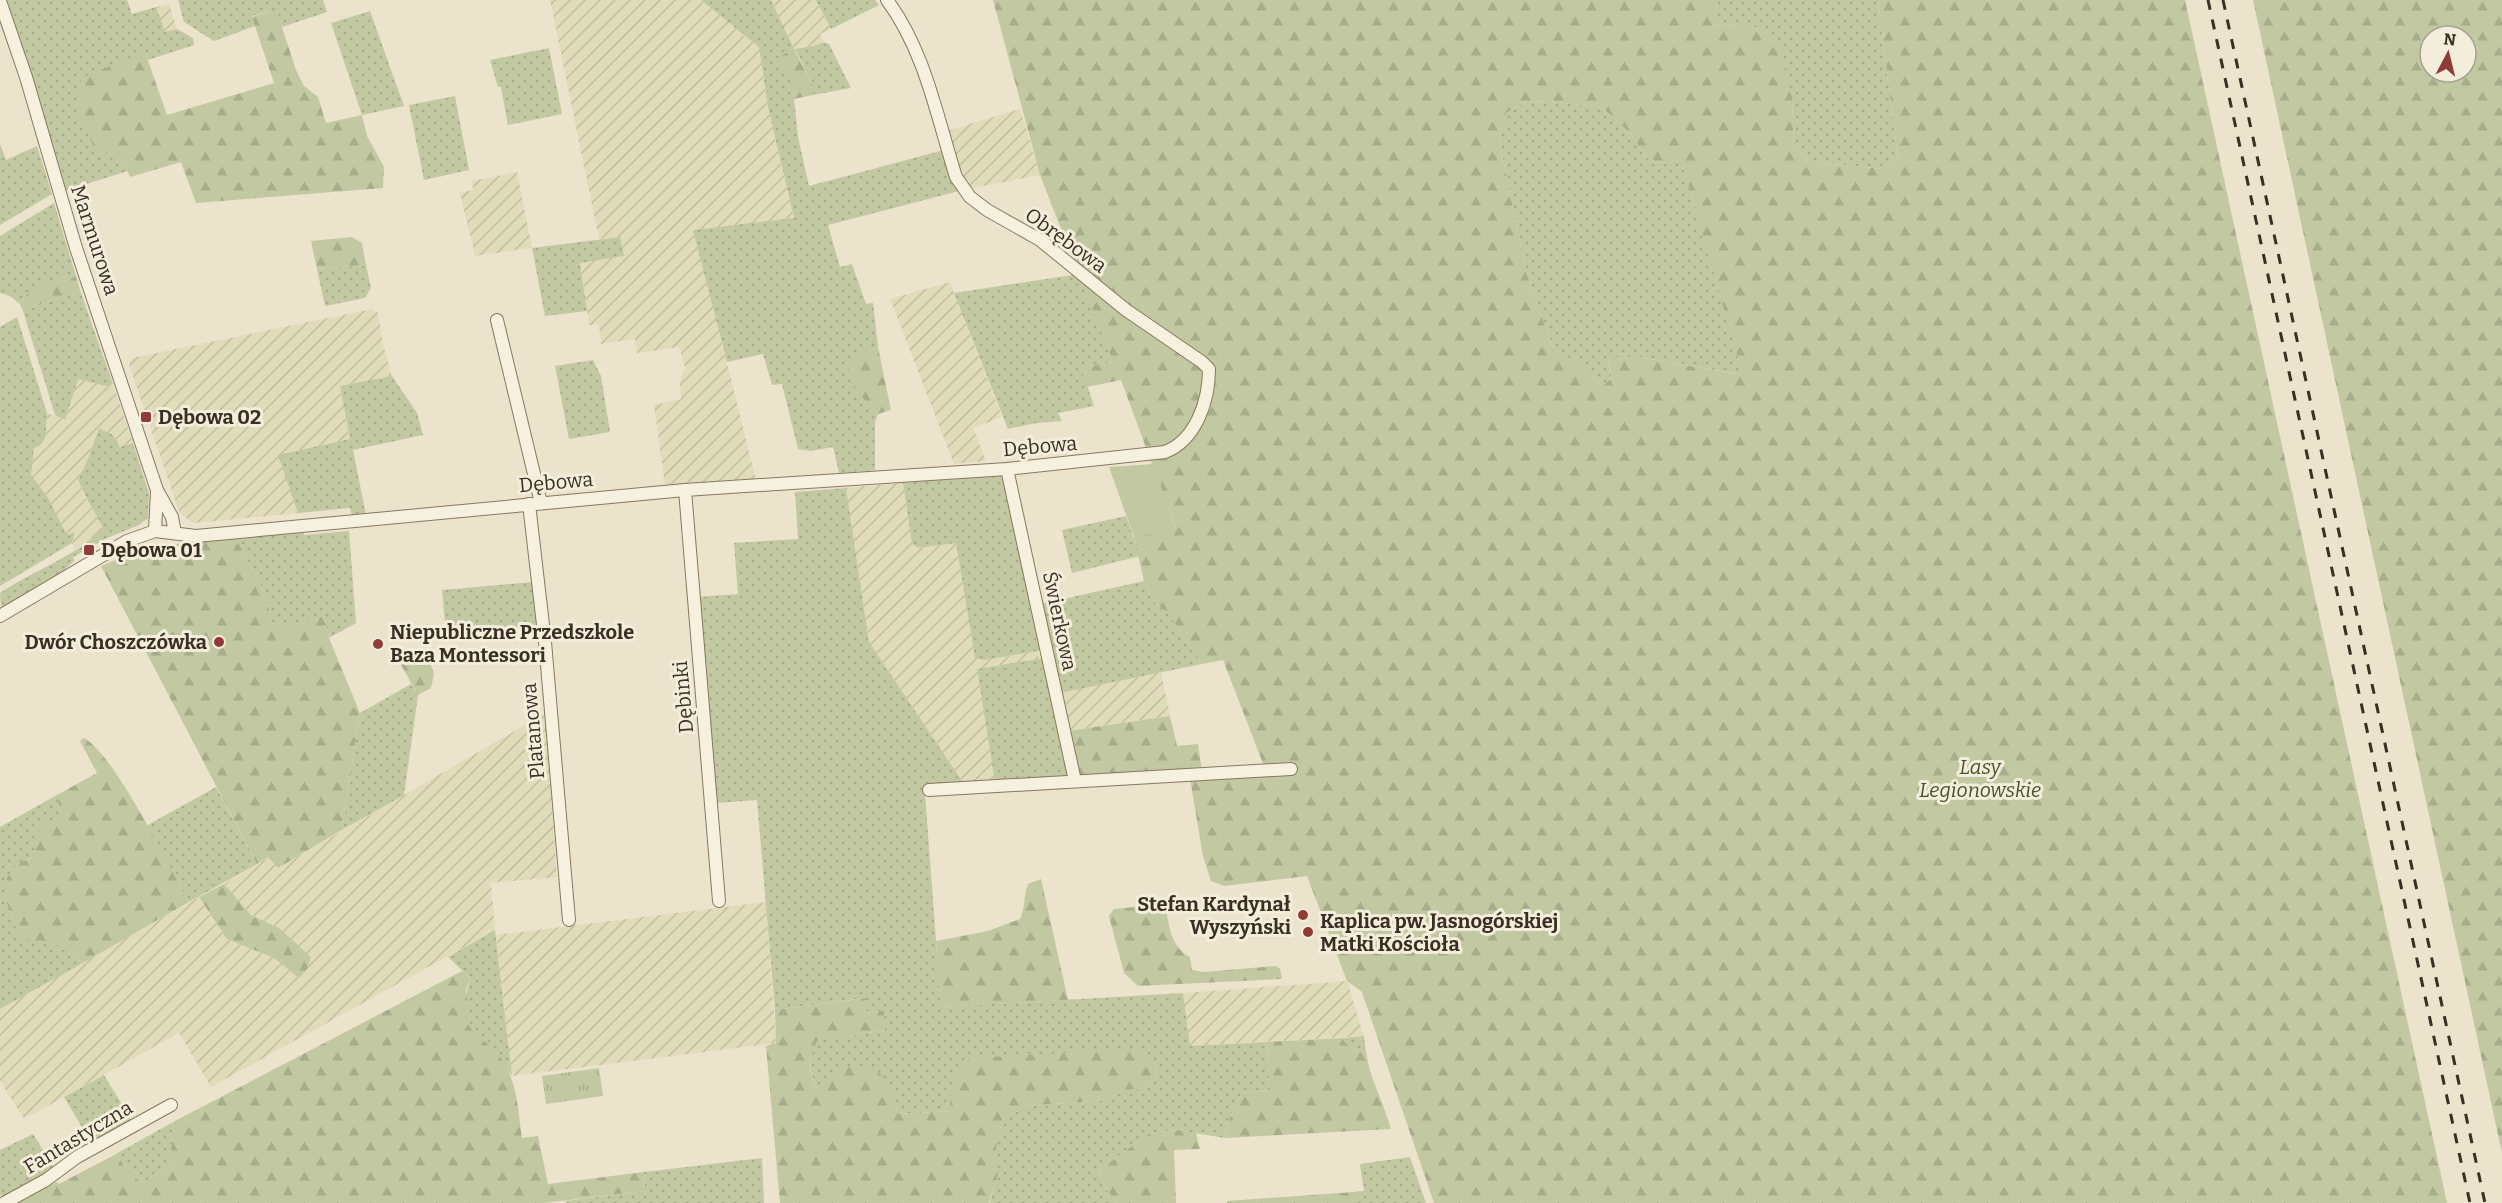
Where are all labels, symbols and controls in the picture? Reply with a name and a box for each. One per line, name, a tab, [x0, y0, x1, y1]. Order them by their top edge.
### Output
north arrow	[2418, 24, 2478, 84]
text: N	[2442, 29, 2457, 50]
street label: Marmurowa	[66, 182, 124, 298]
street label: Obrębowa	[1021, 202, 1111, 278]
place label: Dębowa 02	[158, 405, 261, 429]
marker: Dębowa 02	[139, 410, 153, 424]
street label: Dębowa	[1002, 431, 1078, 461]
street label: Dębowa	[518, 467, 594, 497]
place label: Dębowa 01	[101, 538, 202, 562]
marker: Dębowa 01	[82, 543, 96, 557]
street label: Świerkowa	[1038, 569, 1082, 673]
place label: Niepubliczne Przedszkole Baza Montessori	[390, 620, 634, 667]
place label: Dwór Choszczówka	[25, 630, 207, 654]
marker: Dwór Choszczówka	[212, 635, 226, 649]
marker: Niepubliczne Przedszkole Baza Montessori	[371, 637, 385, 651]
street label: Dębinki	[668, 660, 698, 734]
street label: Platanowa	[517, 682, 549, 780]
park label: Lasy Legionowskie	[1919, 755, 2041, 802]
place label: Stefan Kardynał Wyszyński	[1137, 892, 1292, 939]
marker: Stefan Kardynał Wyszyński	[1296, 908, 1310, 922]
place label: Kaplica pw. Jasnogórskiej Matki Kościoła	[1320, 909, 1558, 956]
marker: Kaplica pw. Jasnogórskiej Matki Kościoła	[1301, 925, 1315, 939]
street label: Fantastyczna	[19, 1095, 137, 1179]

